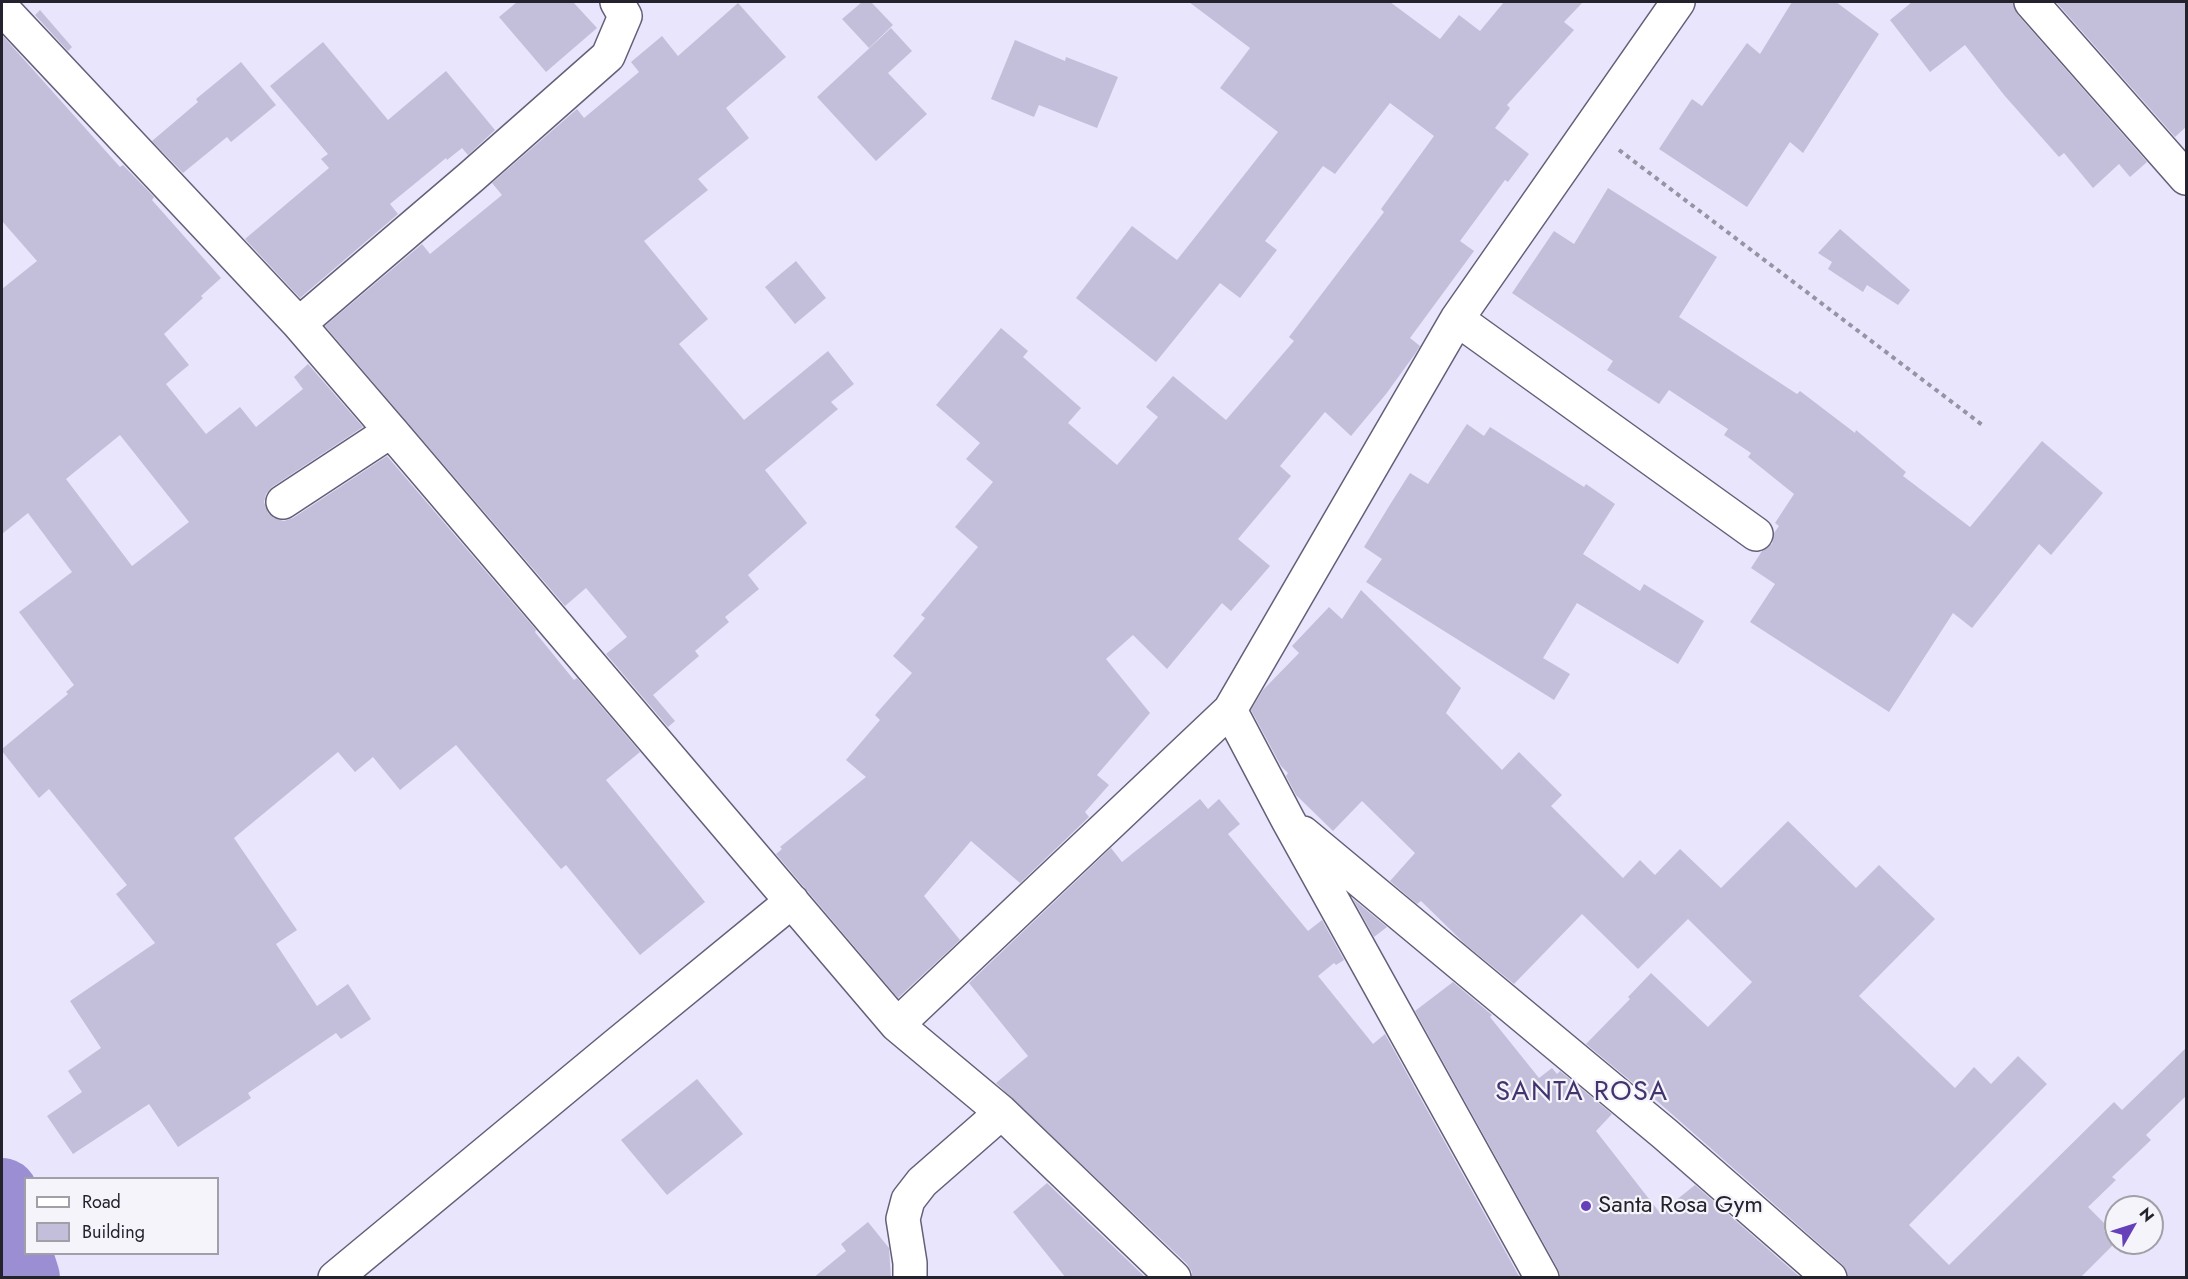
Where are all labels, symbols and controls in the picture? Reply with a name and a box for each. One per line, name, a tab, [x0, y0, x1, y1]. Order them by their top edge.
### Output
district label: SANTA ROSA	[1495, 1077, 1669, 1109]
legend	[24, 1177, 219, 1255]
text: Road	[82, 1189, 121, 1215]
place label: Santa Rosa Gym	[1598, 1192, 1763, 1220]
north arrow	[2104, 1195, 2164, 1255]
marker: Santa Rosa Gym	[1579, 1199, 1593, 1213]
text: N	[2134, 1202, 2160, 1227]
text: Building	[82, 1219, 145, 1245]

